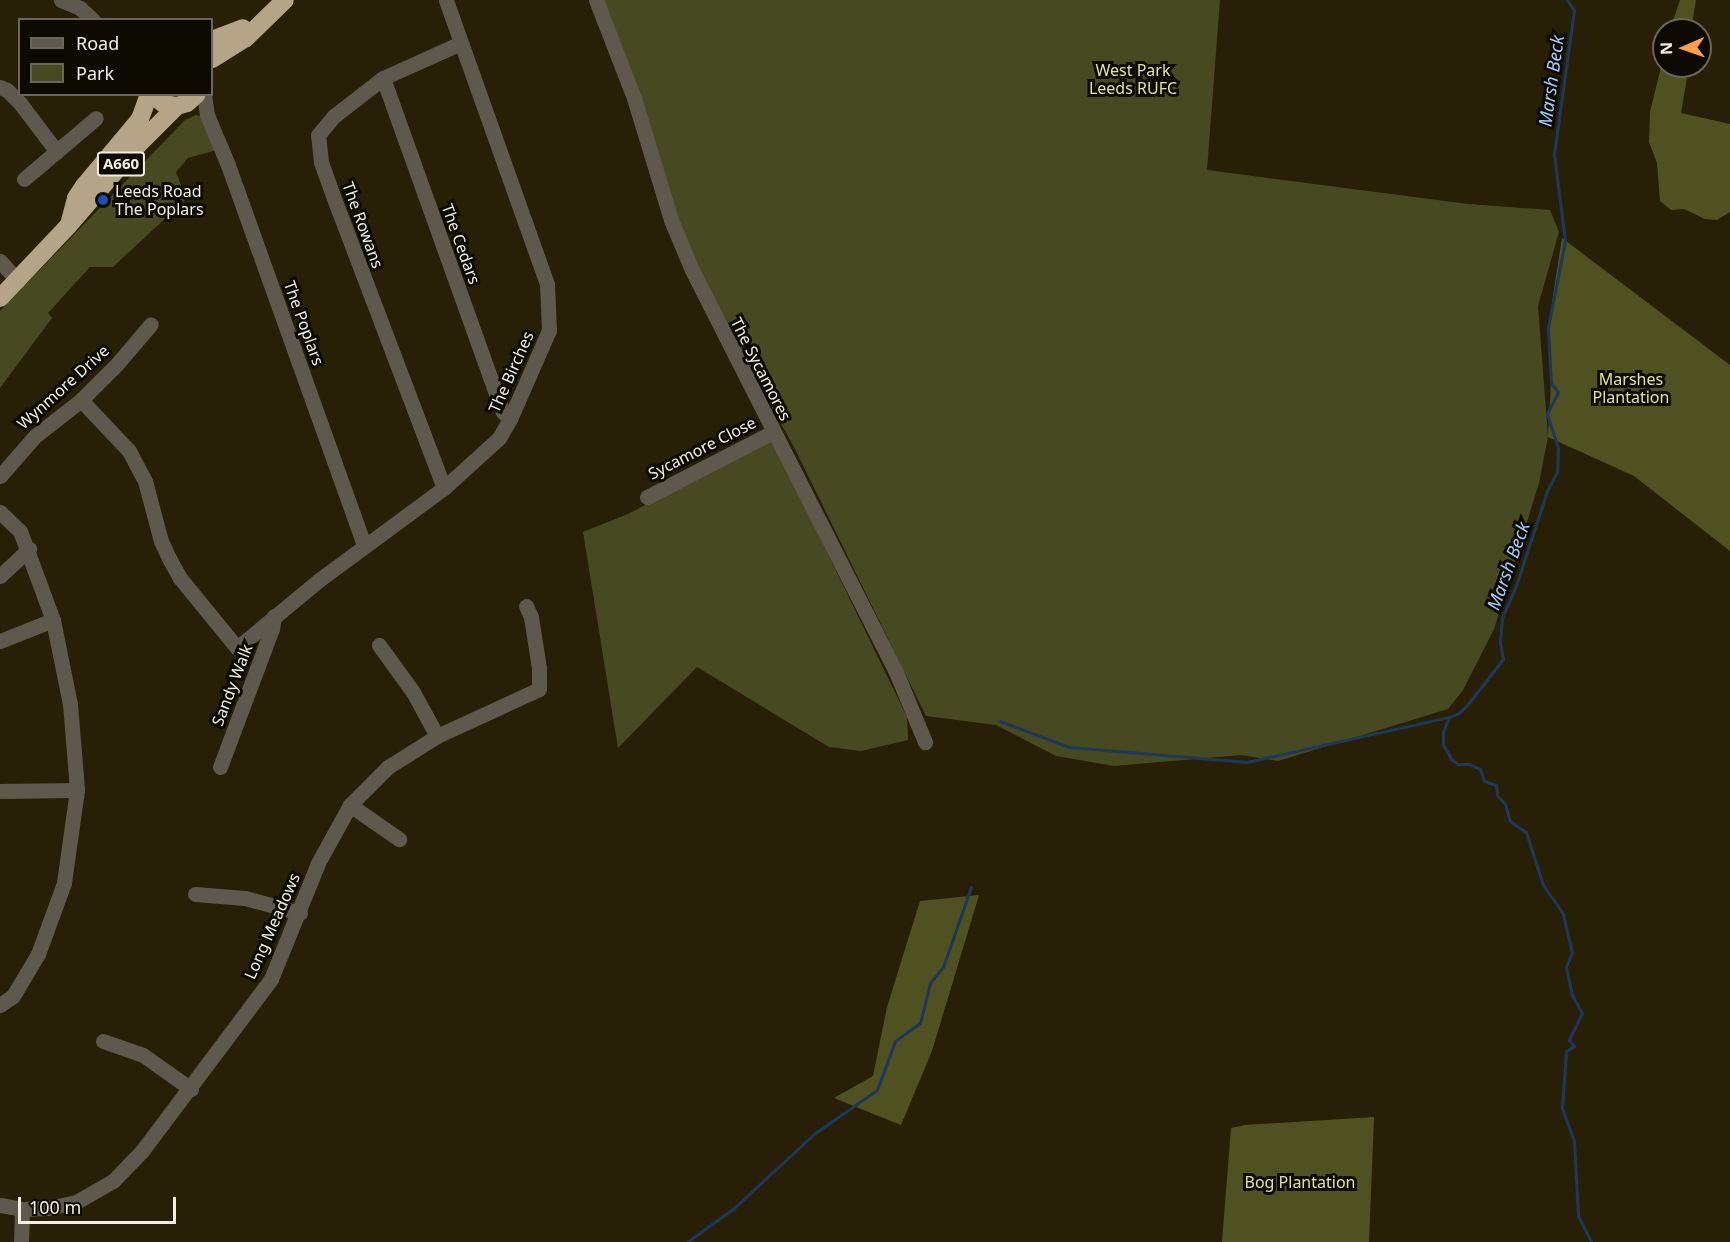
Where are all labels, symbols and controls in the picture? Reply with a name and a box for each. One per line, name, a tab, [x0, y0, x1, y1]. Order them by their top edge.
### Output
legend	[18, 18, 213, 96]
north arrow	[1652, 18, 1712, 78]
text: Road	[76, 31, 119, 55]
water label: Marsh Beck	[1534, 34, 1568, 128]
text: N	[1655, 42, 1677, 55]
park label: West Park Leeds RUFC	[1089, 60, 1177, 98]
text: Park	[76, 61, 114, 85]
road number: A660	[96, 152, 146, 176]
street label: The Rowans	[339, 179, 387, 271]
place label: Leeds Road The Poplars	[115, 181, 204, 219]
marker: Leeds Road The Poplars	[96, 193, 110, 207]
street label: The Cedars	[438, 201, 484, 287]
street label: The Poplars	[280, 278, 328, 368]
street label: The Sycamores	[727, 314, 795, 424]
street label: The Birches	[485, 328, 537, 416]
street label: Wynmore Drive	[13, 341, 113, 433]
park label: Marshes Plantation	[1593, 369, 1669, 407]
street label: Sycamore Close	[645, 413, 759, 483]
water label: Marsh Beck	[1482, 519, 1534, 613]
street label: Sandy Walk	[208, 641, 256, 729]
street label: Long Meadows	[240, 870, 304, 982]
park label: Bog Plantation	[1245, 1172, 1355, 1192]
scale bar	[21, 1185, 178, 1223]
text: 100 m	[29, 1195, 81, 1219]

